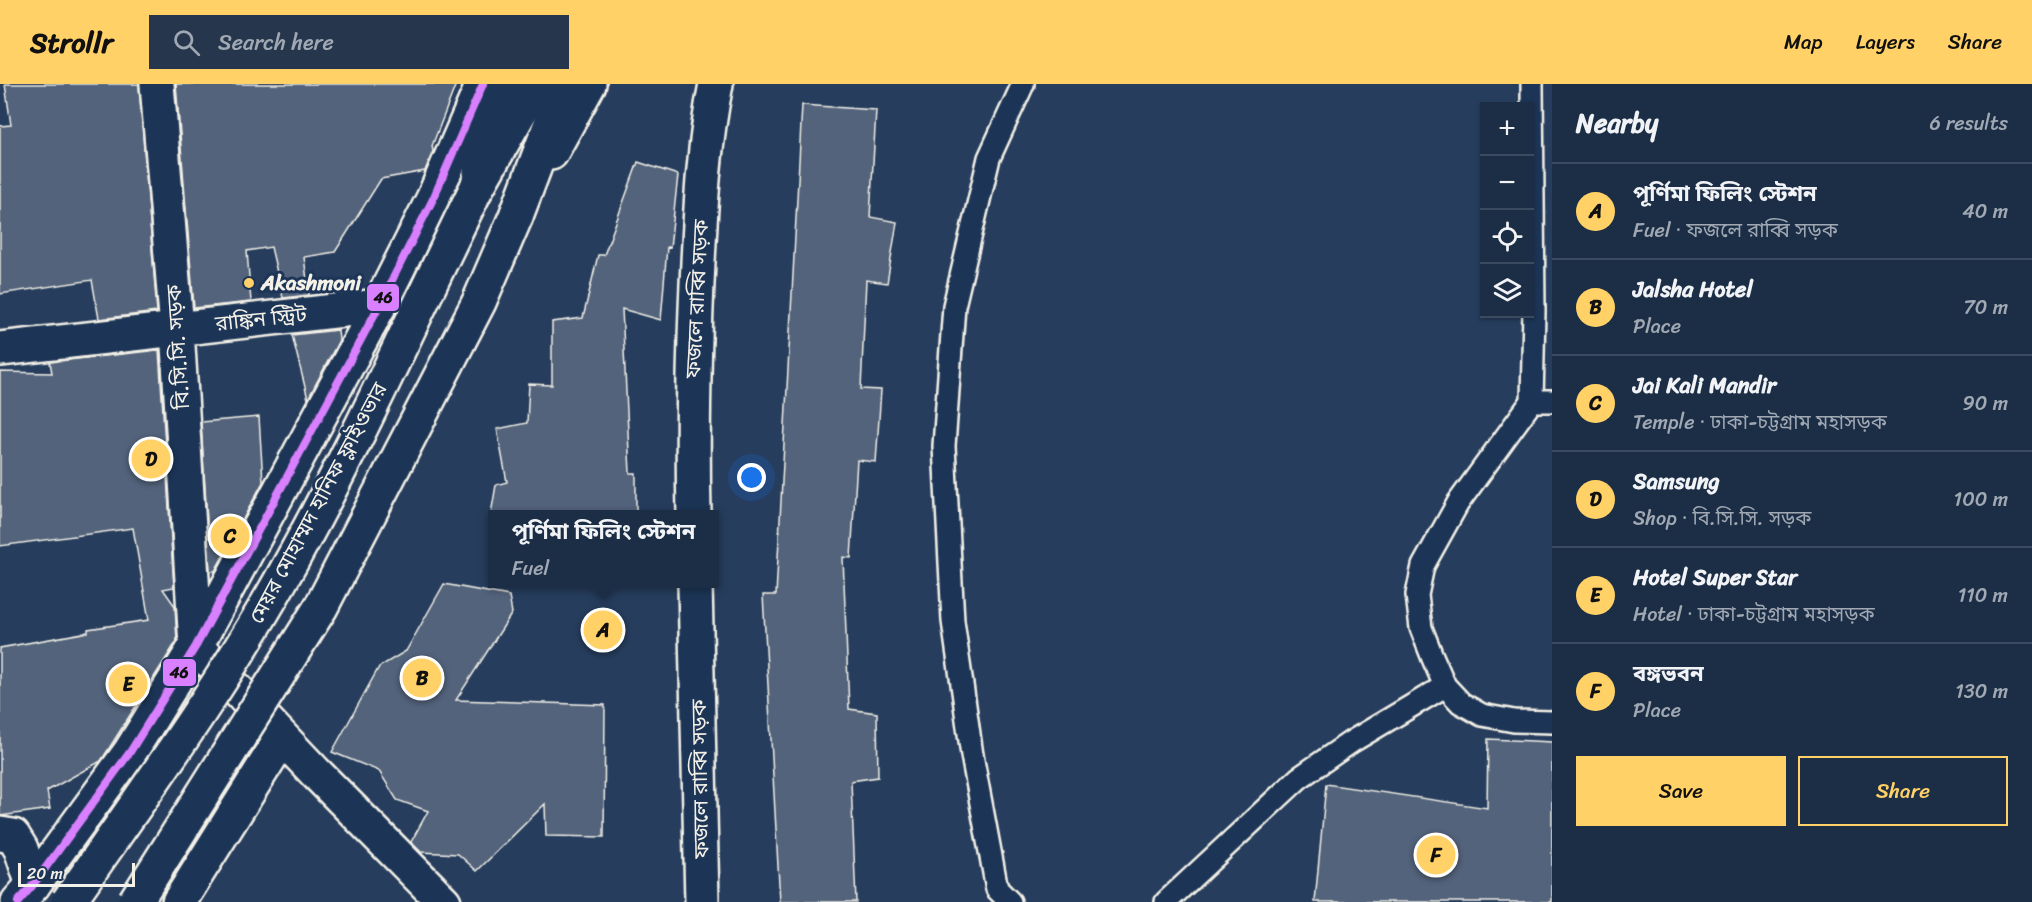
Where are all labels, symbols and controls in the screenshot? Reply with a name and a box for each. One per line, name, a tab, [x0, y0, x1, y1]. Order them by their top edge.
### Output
search box	[149, 15, 569, 69]
text: Strollr	[30, 18, 113, 67]
text: Search here	[218, 23, 334, 62]
text: Map	[1784, 23, 1823, 61]
text: Layers	[1856, 23, 1915, 61]
text: Share	[1948, 23, 2002, 61]
icon: search	[170, 26, 203, 59]
text: Nearby	[1576, 100, 1658, 146]
map controls	[1480, 102, 1534, 318]
button: +	[1480, 102, 1534, 156]
text: 6 results	[1929, 106, 2008, 141]
button: −	[1480, 156, 1534, 210]
text: পূর্ণিমা ফিলিং স্টেশন	[1633, 174, 1817, 213]
text: A	[1589, 194, 1602, 229]
text: 40 m	[1962, 194, 2008, 229]
button: locate	[1480, 210, 1534, 264]
text: Fuel · ফজলে রাব্বি সড়ক	[1633, 213, 1838, 248]
street label: ফজলে রাব্বি সড়ক	[674, 218, 720, 380]
place label: Akashmoni	[260, 264, 362, 302]
button: layers	[1480, 264, 1534, 318]
text: Jalsha Hotel	[1633, 270, 1753, 309]
marker: Akashmoni	[242, 276, 256, 290]
street label: বি.সি.সি. সড়ক	[155, 282, 201, 412]
line badge: 46	[366, 283, 400, 312]
text: 46	[372, 283, 393, 312]
text: B	[1589, 290, 1602, 325]
text: 70 m	[1963, 290, 2008, 325]
street label: রাঙ্কিন স্ট্রিট	[212, 295, 309, 343]
text: Place	[1633, 309, 1681, 344]
text: Jai Kali Mandir	[1633, 366, 1776, 405]
street label: মেয়র মোহাম্মদ হানিফ ফ্লাইওভার	[238, 375, 398, 631]
text: C	[1589, 386, 1602, 421]
text: 90 m	[1963, 386, 2008, 421]
text: Temple · ঢাকা-চট্টগ্রাম মহাসড়ক	[1633, 405, 1887, 440]
pin: D	[132, 436, 170, 482]
text: Samsung	[1633, 462, 1720, 501]
your location	[737, 463, 766, 492]
text: D	[1590, 482, 1601, 517]
text: 100 m	[1954, 482, 2008, 517]
text: Shop · বি.সি.সি. সড়ক	[1633, 501, 1811, 536]
popup	[488, 510, 719, 588]
text: পূর্ণিমা ফিলিং স্টেশন	[512, 512, 695, 551]
pin: C	[210, 514, 250, 558]
text: Fuel	[512, 551, 549, 586]
text: Hotel Super Star	[1633, 558, 1797, 597]
text: E	[1590, 578, 1601, 613]
text: 110 m	[1958, 578, 2008, 613]
text: Hotel · ঢাকা-চট্টগ্রাম মহাসড়ক	[1633, 597, 1875, 632]
pin: A	[584, 608, 622, 652]
text: বঙ্গভবন	[1633, 654, 1704, 693]
pin: B	[402, 656, 442, 700]
line badge: 46	[162, 658, 197, 687]
text: 46	[168, 658, 189, 687]
pin: E	[108, 662, 148, 706]
text: F	[1590, 674, 1601, 709]
text: 130 m	[1955, 674, 2008, 709]
text: Place	[1633, 693, 1681, 728]
street label: ফজলে রাব্বি সড়ক	[680, 698, 720, 860]
button: Save	[1576, 756, 1786, 826]
button: Share	[1798, 756, 2008, 826]
pin: F	[1416, 832, 1456, 878]
text: 20 m	[27, 859, 63, 888]
scale bar	[18, 860, 135, 888]

